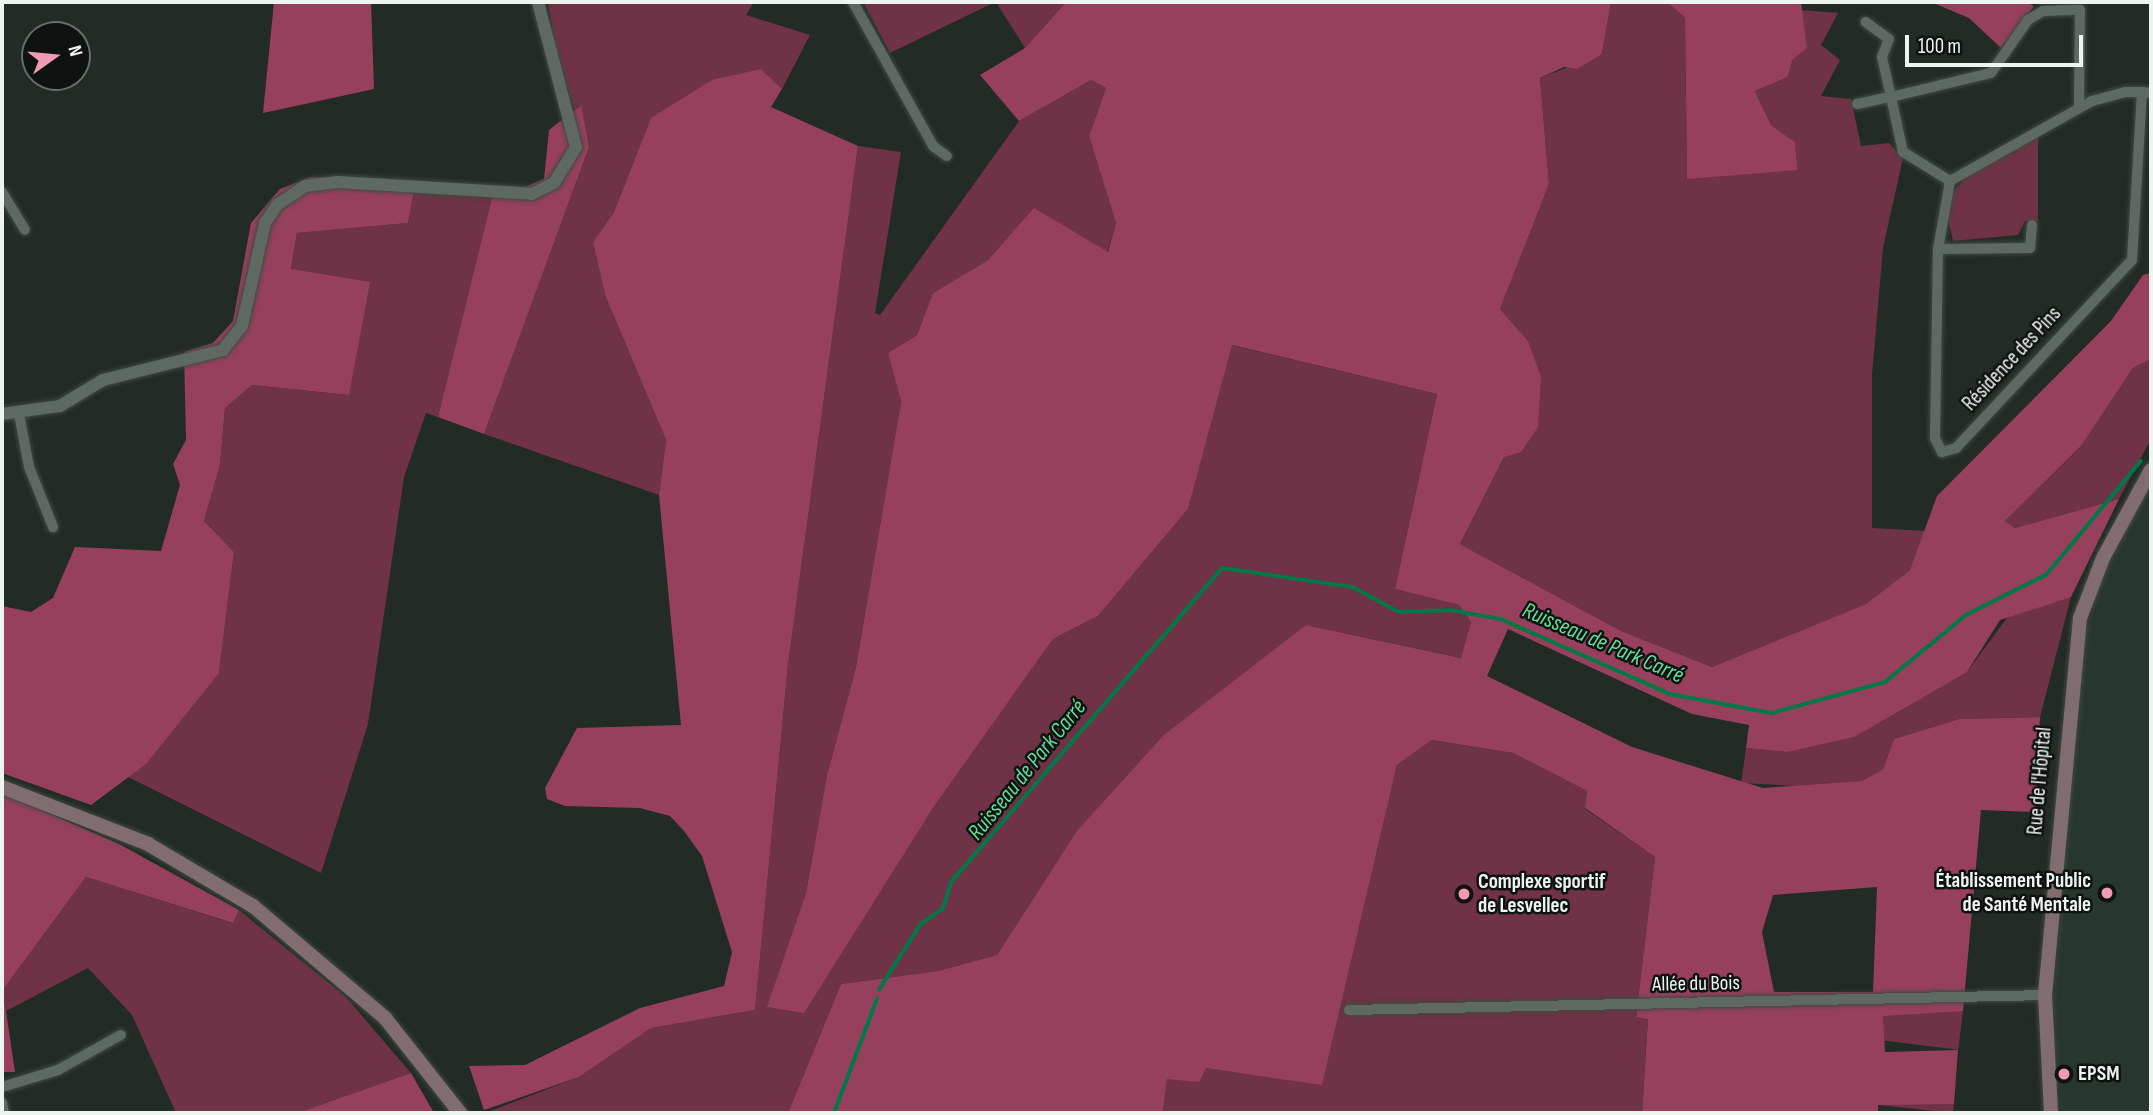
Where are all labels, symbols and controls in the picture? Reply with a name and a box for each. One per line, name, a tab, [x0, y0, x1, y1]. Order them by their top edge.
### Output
north arrow	[21, 21, 91, 91]
scale bar	[1908, 21, 2086, 65]
text: 100 m	[1918, 34, 1961, 59]
text: N	[62, 43, 87, 59]
street label: Résidence des Pins	[1957, 302, 2067, 416]
water label: Ruisseau de Park Carré	[1518, 597, 1688, 689]
water label: Ruisseau de Park Carré	[962, 694, 1092, 846]
street label: Rue de l'Hôpital	[2023, 726, 2057, 836]
place label: Établissement Public de Santé Mentale	[1935, 868, 2091, 918]
place label: Complexe sportif de Lesvellec	[1478, 869, 1605, 919]
marker: Établissement Public de Santé Mentale	[2097, 883, 2117, 903]
marker: Complexe sportif de Lesvellec	[1456, 886, 1472, 902]
street label: Allée du Bois	[1652, 971, 1740, 997]
place label: EPSM	[2078, 1061, 2119, 1087]
marker: EPSM	[2056, 1066, 2072, 1082]

